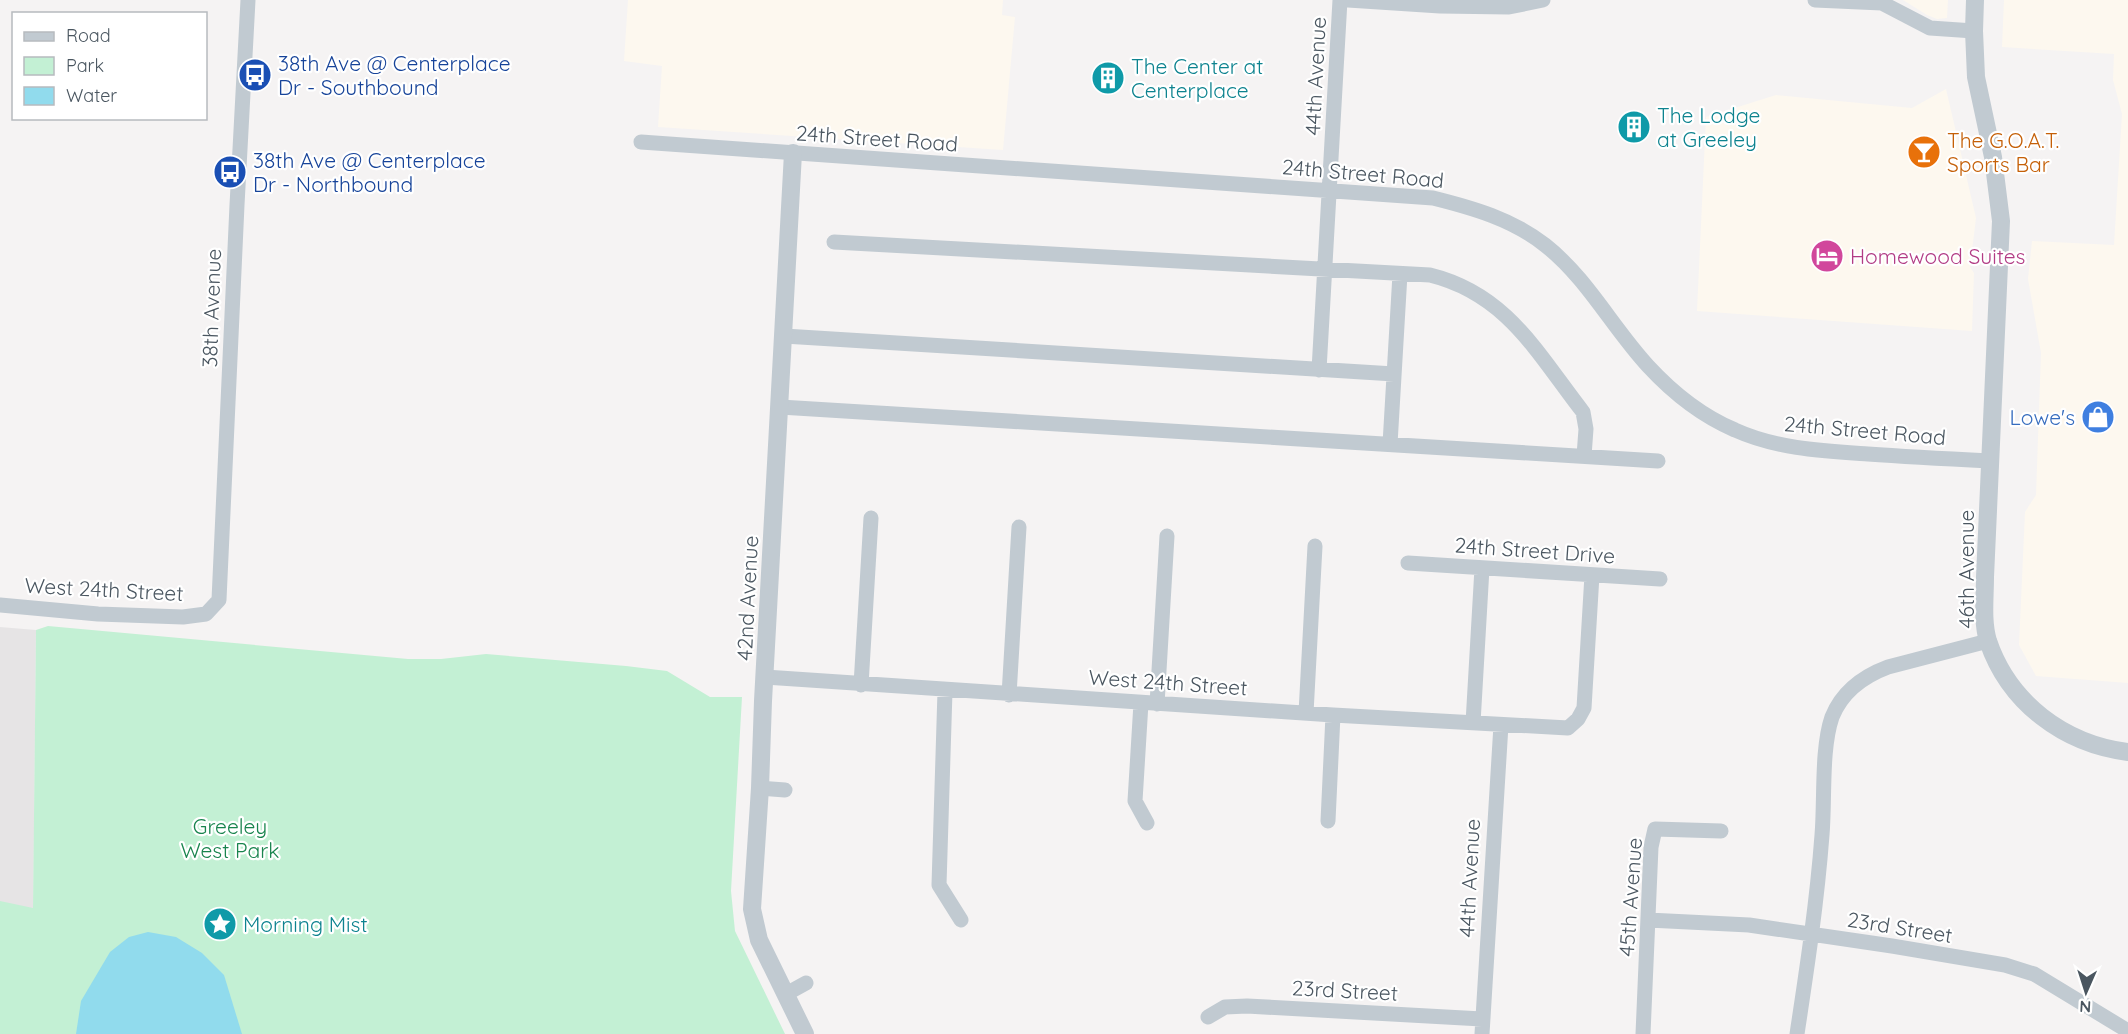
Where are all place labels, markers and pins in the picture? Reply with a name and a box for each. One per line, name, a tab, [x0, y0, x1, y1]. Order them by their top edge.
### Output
place label: 38th Ave @ Centerplace Dr - Southbound	[278, 50, 511, 100]
place label: The Center at Centerplace	[1131, 53, 1263, 103]
bus stop icon: 38th Ave @ Centerplace Dr - Southbound	[237, 57, 273, 93]
building icon: The Center at Centerplace	[1090, 60, 1126, 96]
place label: The Lodge at Greeley	[1657, 102, 1760, 152]
building icon: The Lodge at Greeley	[1616, 109, 1652, 145]
place label: The G.O.A.T. Sports Bar	[1947, 127, 2059, 177]
bar icon: The G.O.A.T. Sports Bar	[1906, 134, 1942, 170]
place label: 38th Ave @ Centerplace Dr - Northbound	[253, 147, 486, 197]
bus stop icon: 38th Ave @ Centerplace Dr - Northbound	[212, 154, 248, 190]
hotel icon: Homewood Suites	[1809, 238, 1845, 274]
place label: Homewood Suites	[1850, 243, 2025, 269]
shop icon: Lowe's	[2080, 399, 2116, 435]
place label: Lowe's	[2010, 404, 2075, 430]
place icon: Morning Mist	[202, 906, 238, 942]
place label: Morning Mist	[243, 911, 368, 937]

